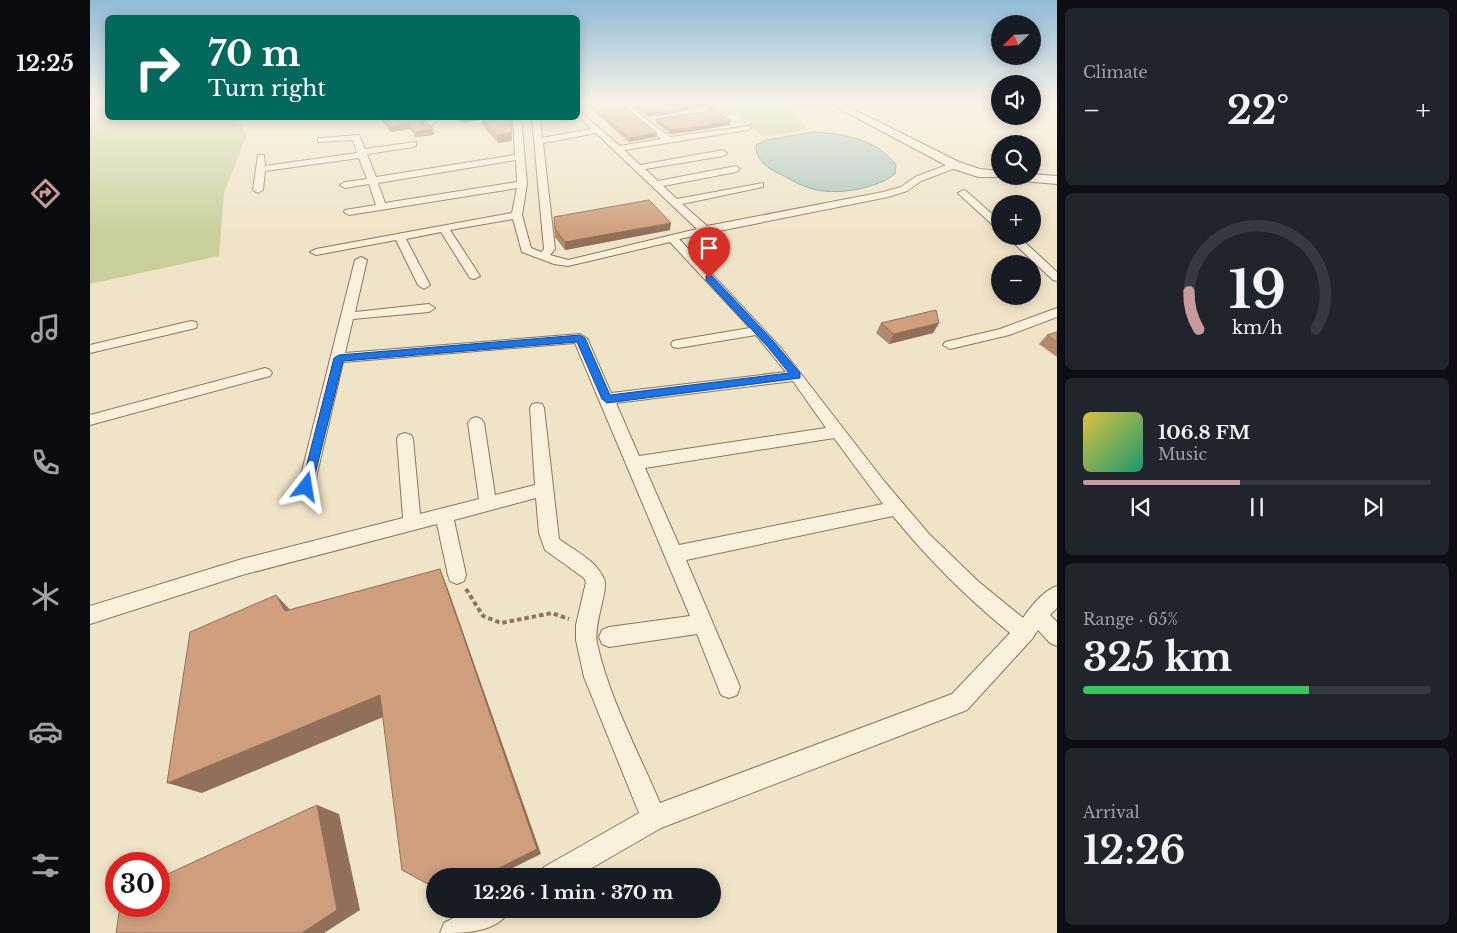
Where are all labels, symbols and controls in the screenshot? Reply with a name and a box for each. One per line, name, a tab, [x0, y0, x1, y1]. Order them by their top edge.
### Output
north arrow	[991, 15, 1041, 65]
map controls	[991, 15, 1041, 305]
text: 70 m	[208, 32, 301, 75]
icon: right	[125, 35, 190, 100]
text: 12:25	[16, 50, 74, 77]
text: Climate	[1083, 62, 1148, 82]
text: Turn right	[208, 75, 326, 102]
button: sound	[991, 75, 1041, 125]
text: 22°	[1227, 87, 1289, 134]
text: −	[1083, 93, 1101, 128]
text: +	[1416, 93, 1431, 128]
button: search	[991, 135, 1041, 185]
icon: directions	[28, 176, 63, 211]
button: +	[991, 195, 1041, 245]
pin	[688, 227, 730, 278]
icon: arrive	[695, 234, 723, 262]
button: −	[991, 255, 1041, 305]
text: 19	[1228, 258, 1286, 322]
icon: music	[28, 311, 63, 346]
text: km/h	[1232, 317, 1282, 339]
text: 106.8 FM	[1158, 421, 1250, 444]
text: Music	[1158, 444, 1207, 464]
icon: phone	[28, 445, 63, 480]
position arrow	[279, 460, 331, 512]
icon: previous	[1127, 493, 1155, 521]
icon: pause	[1243, 493, 1271, 521]
icon: next	[1359, 493, 1387, 521]
icon: climate	[28, 579, 63, 614]
text: Range · 65%	[1083, 609, 1178, 629]
text: 325 km	[1083, 634, 1232, 681]
icon: car	[28, 714, 63, 749]
text: Arrival	[1083, 802, 1140, 822]
text: 12:26	[1083, 827, 1185, 874]
icon: filters	[28, 848, 63, 883]
speed limit sign: 30	[105, 852, 170, 917]
text: 12:26 · 1 min · 370 m	[474, 881, 673, 904]

